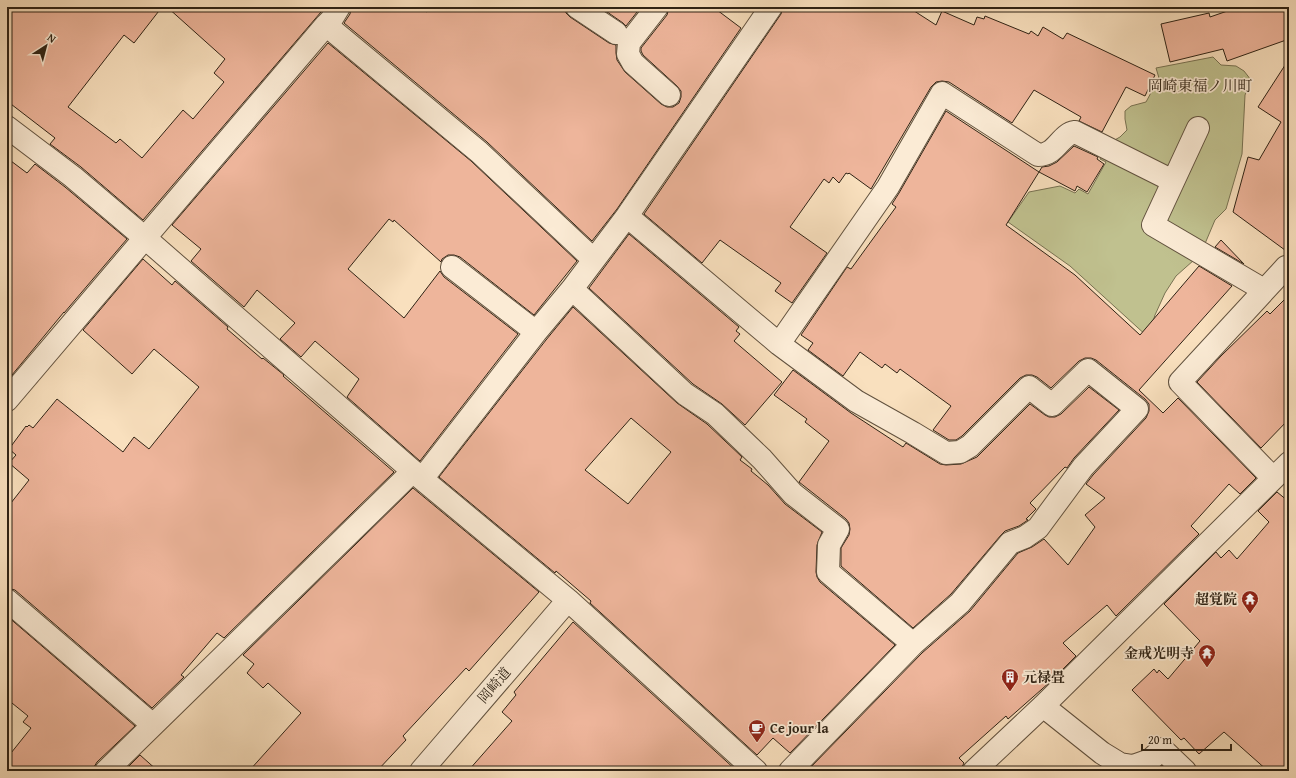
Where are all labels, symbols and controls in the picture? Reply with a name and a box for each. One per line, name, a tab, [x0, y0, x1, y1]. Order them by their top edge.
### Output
north arrow	[26, 26, 66, 66]
text: N	[44, 29, 60, 47]
district label: 岡崎東福ノ川町	[1147, 75, 1253, 96]
place label: 超覚院	[1195, 589, 1237, 609]
temple icon: 超覚院	[1240, 589, 1260, 614]
place label: 金戒光明寺	[1124, 643, 1194, 663]
temple icon: 金戒光明寺	[1197, 643, 1217, 668]
street label: 岡崎道	[473, 663, 515, 707]
building icon: 元禄畳	[1000, 667, 1020, 692]
place label: 元禄畳	[1023, 667, 1065, 687]
cafe icon: Ce jour la	[747, 718, 767, 743]
place label: Ce jour la	[770, 718, 829, 738]
scale bar	[1142, 726, 1231, 752]
text: 20 m	[1148, 731, 1172, 748]

